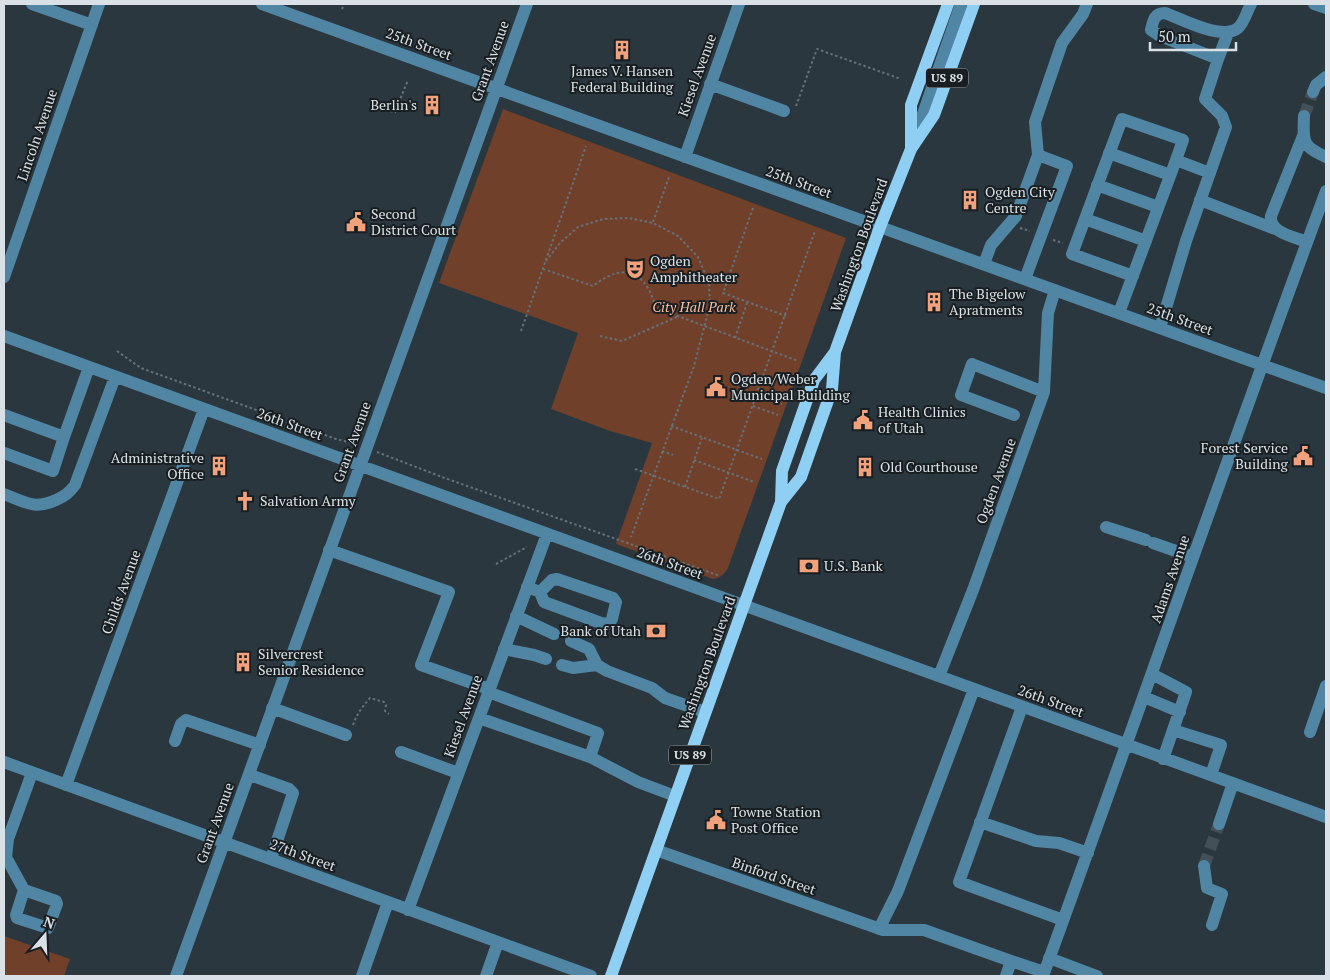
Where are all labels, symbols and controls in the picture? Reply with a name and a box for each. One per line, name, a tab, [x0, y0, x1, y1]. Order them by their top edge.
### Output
street label: Grant Avenue	[466, 18, 513, 104]
scale bar	[1150, 20, 1236, 52]
street label: 25th Street	[383, 23, 456, 65]
text: 50 m	[1158, 26, 1191, 46]
street label: Kiesel Avenue	[673, 31, 720, 119]
building icon: James V. Hansen Federal Building	[611, 39, 633, 61]
place label: James V. Hansen Federal Building	[571, 61, 674, 96]
road number: US 89	[926, 68, 968, 88]
street label: Lincoln Avenue	[12, 86, 61, 183]
building icon: Berlin's	[421, 94, 443, 116]
place label: Berlin's	[370, 95, 417, 114]
street label: 25th Street	[763, 161, 836, 203]
street label: Washington Boulevard	[826, 175, 892, 314]
place label: Ogden City Centre	[985, 182, 1056, 217]
building icon: Ogden City Centre	[959, 189, 981, 211]
place label: Second District Court	[371, 204, 457, 239]
public building icon: Second District Court	[345, 211, 367, 233]
place label: Ogden Amphitheater	[650, 251, 738, 286]
theatre icon: Ogden Amphitheater	[624, 258, 646, 280]
place label: The Bigelow Apratments	[949, 284, 1026, 319]
building icon: The Bigelow Apratments	[923, 291, 945, 313]
park label: City Hall Park	[652, 297, 736, 316]
street label: 25th Street	[1144, 298, 1217, 340]
place label: Ogden/Weber Municipal Building	[731, 369, 850, 404]
public building icon: Ogden/Weber Municipal Building	[705, 376, 727, 398]
street label: Grant Avenue	[328, 399, 375, 485]
place label: Health Clinics of Utah	[878, 402, 966, 437]
street label: 26th Street	[254, 403, 327, 445]
public building icon: Health Clinics of Utah	[852, 409, 874, 431]
street label: Ogden Avenue	[971, 435, 1020, 526]
place label: Forest Service Building	[1201, 438, 1289, 473]
public building icon: Forest Service Building	[1292, 445, 1314, 467]
place label: Administrative Office	[111, 448, 204, 483]
building icon: Administrative Office	[208, 455, 230, 477]
building icon: Old Courthouse	[854, 456, 876, 478]
place label: Old Courthouse	[880, 457, 978, 476]
church icon: Salvation Army	[234, 490, 256, 512]
place label: Salvation Army	[260, 491, 357, 510]
street label: Adams Avenue	[1146, 532, 1193, 625]
street label: 26th Street	[634, 542, 707, 584]
street label: Childs Avenue	[96, 547, 145, 637]
bank icon: U.S. Bank	[798, 555, 820, 577]
place label: U.S. Bank	[824, 556, 884, 575]
street label: Washington Boulevard	[674, 593, 740, 732]
bank icon: Bank of Utah	[645, 620, 667, 642]
place label: Bank of Utah	[561, 621, 641, 640]
place label: Silvercrest Senior Residence	[258, 644, 364, 679]
building icon: Silvercrest Senior Residence	[232, 651, 254, 673]
street label: Kiesel Avenue	[439, 672, 486, 760]
street label: 26th Street	[1015, 680, 1088, 722]
road number: US 89	[669, 746, 711, 764]
street label: Grant Avenue	[191, 780, 238, 866]
place label: Towne Station Post Office	[731, 802, 821, 837]
public building icon: Towne Station Post Office	[705, 809, 727, 831]
street label: 27th Street	[268, 834, 339, 875]
street label: Binford Street	[730, 852, 819, 899]
north arrow	[20, 910, 70, 960]
text: N	[41, 912, 58, 933]

